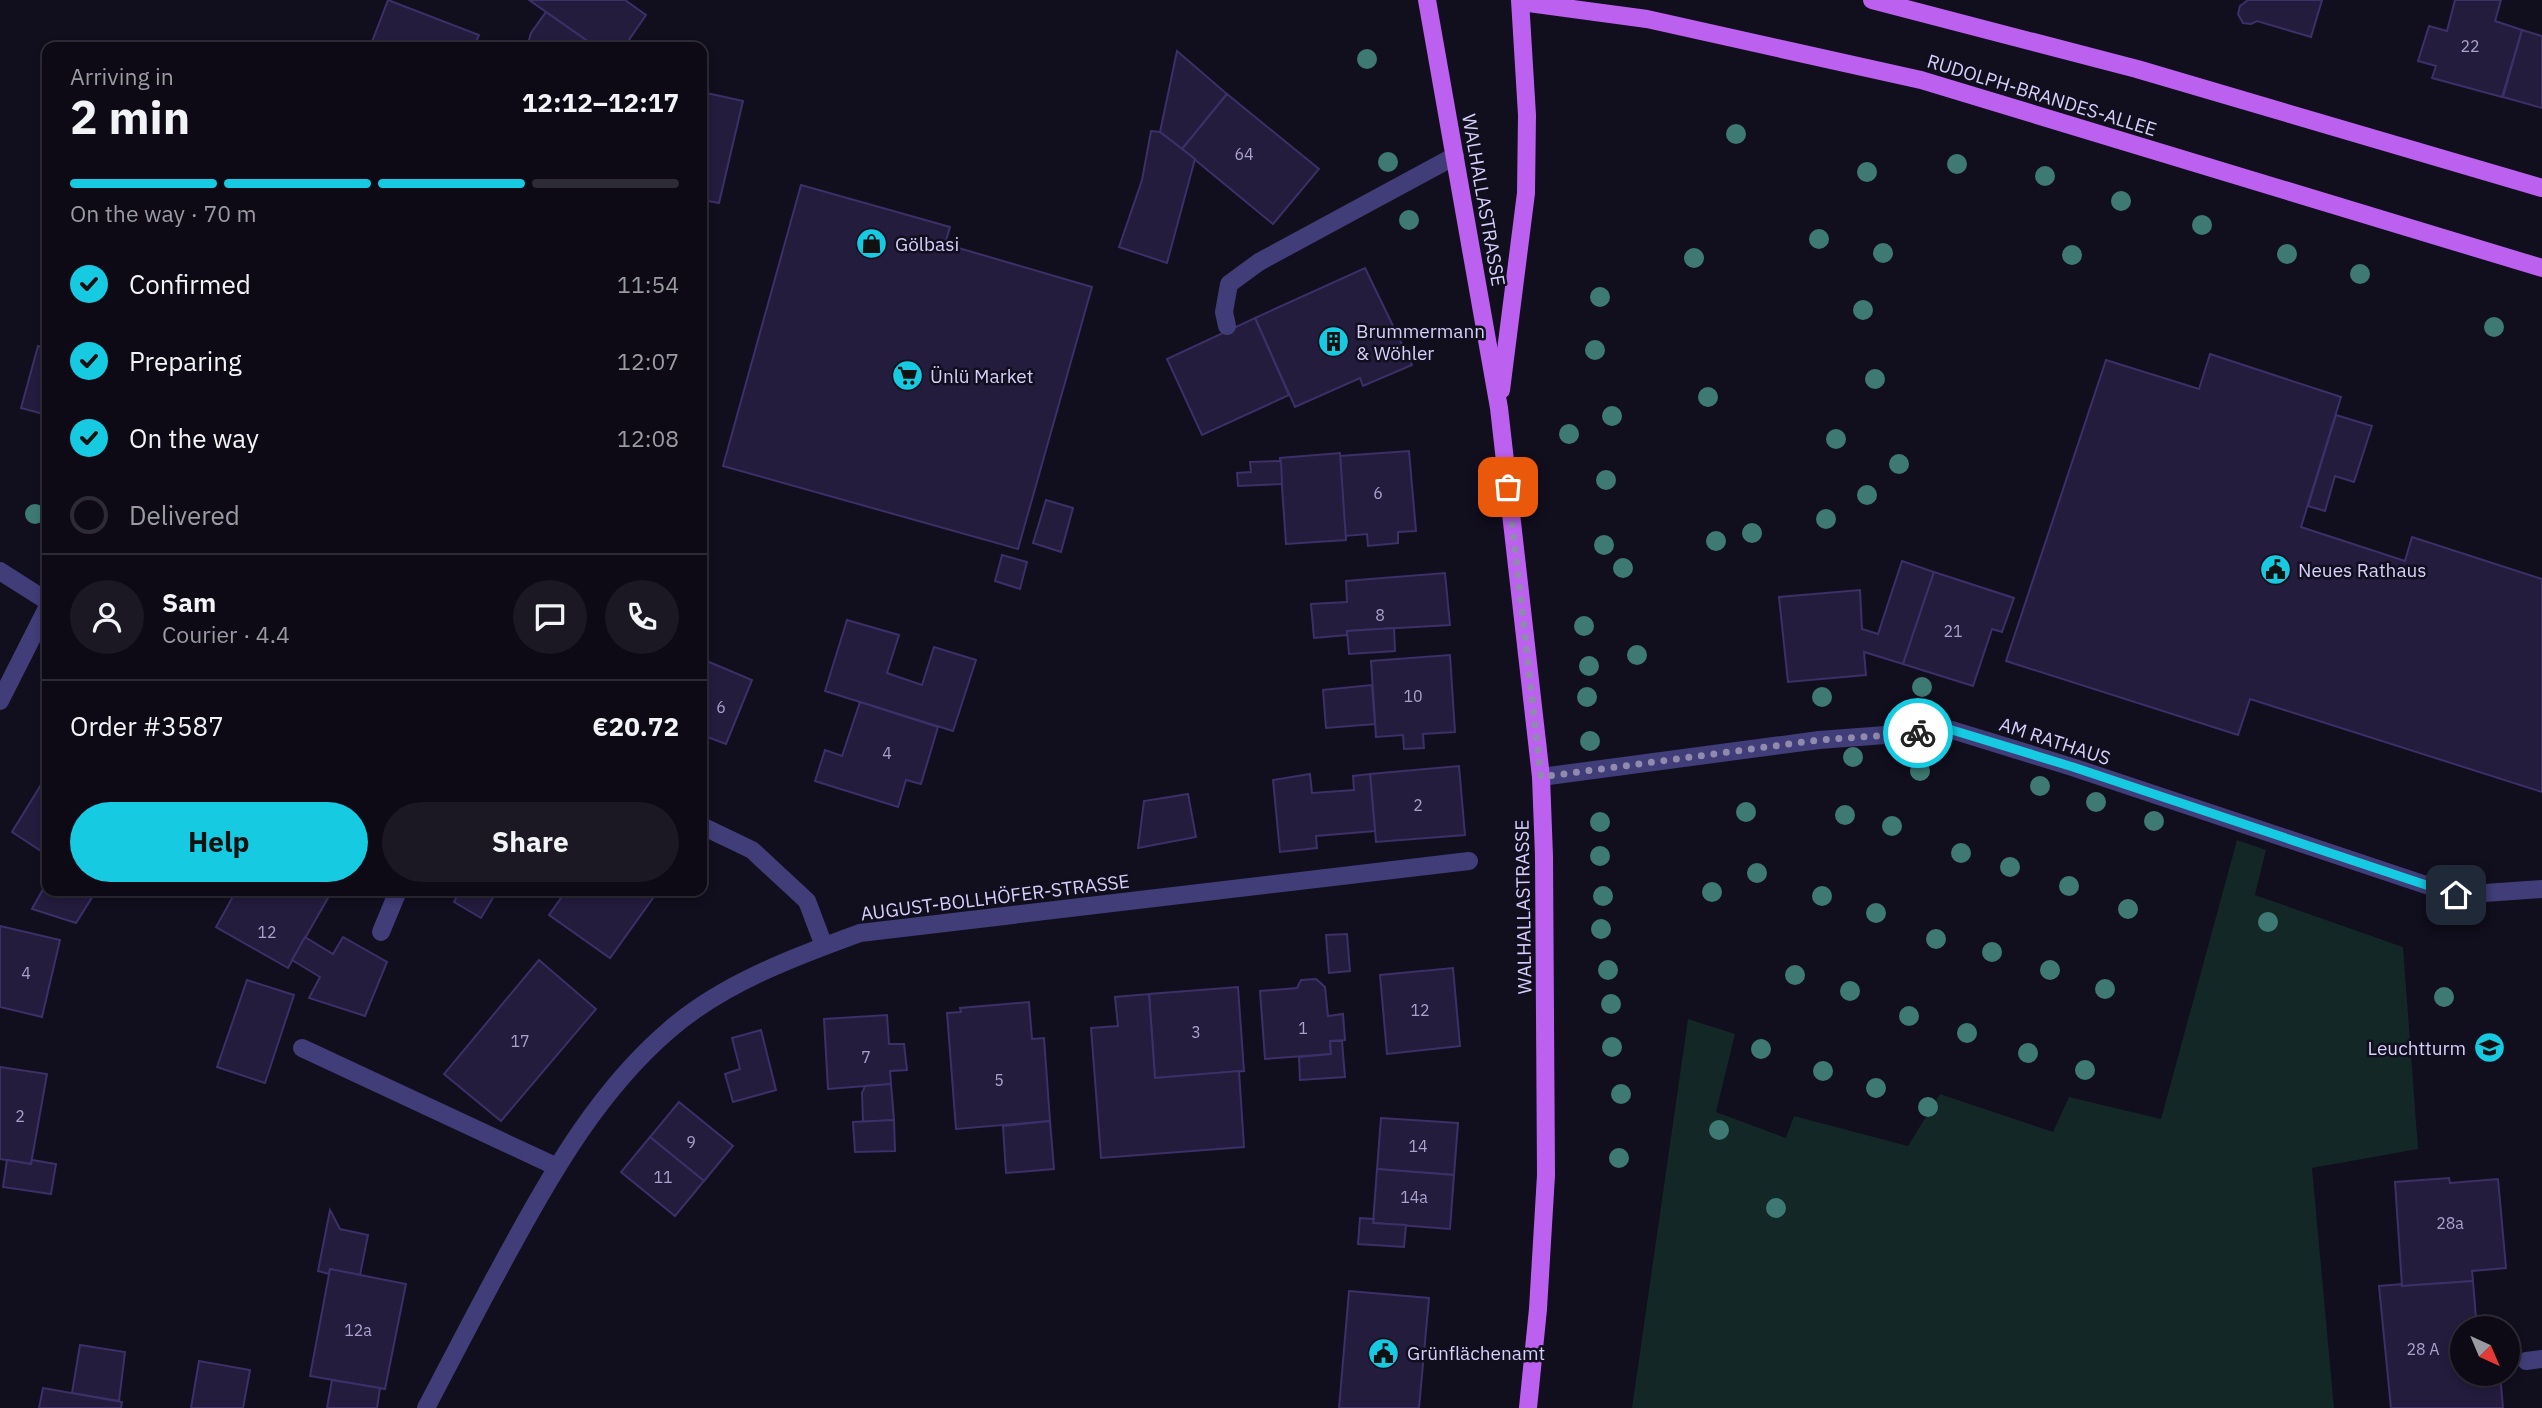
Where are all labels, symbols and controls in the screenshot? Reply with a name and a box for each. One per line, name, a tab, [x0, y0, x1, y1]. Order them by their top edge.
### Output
house number: 22	[2460, 36, 2480, 56]
street label: RUDOLPH-BRANDES-ALLEE	[1924, 49, 2160, 141]
text: Arriving in	[70, 61, 174, 91]
text: 12:12–12:17	[522, 85, 679, 119]
text: 2 min	[70, 87, 190, 147]
street label: WALHALLASTRASSE	[1457, 112, 1511, 288]
house number: 64	[1234, 144, 1254, 164]
text: On the way · 70 m	[70, 198, 257, 228]
shop icon: Gölbasi	[855, 227, 889, 261]
place label: Gölbasi	[895, 232, 959, 256]
icon: check	[70, 265, 108, 303]
text: Confirmed	[129, 267, 251, 301]
text: 11:54	[617, 269, 679, 299]
place label: Brummermann & Wöhler	[1356, 319, 1485, 365]
building icon: Brummermann & Wöhler	[1316, 325, 1350, 359]
icon: check	[70, 342, 108, 380]
text: Preparing	[129, 344, 242, 378]
text: 12:07	[617, 346, 679, 376]
supermarket icon: Ünlü Market	[890, 359, 924, 393]
place label: Ünlü Market	[930, 364, 1033, 388]
icon: check	[70, 419, 108, 457]
text: On the way	[129, 421, 259, 455]
text: 12:08	[617, 423, 679, 453]
pin	[1478, 457, 1538, 517]
icon: bag	[1489, 468, 1527, 506]
house number: 6	[1373, 483, 1383, 503]
text: Delivered	[129, 498, 240, 532]
public building icon: Neues Rathaus	[2258, 553, 2292, 587]
place label: Neues Rathaus	[2298, 558, 2427, 582]
button: person	[70, 580, 144, 654]
button: chat	[513, 580, 587, 654]
button: phone	[605, 580, 679, 654]
text: Sam	[162, 585, 216, 619]
house number: 8	[1375, 605, 1385, 625]
text: Courier · 4.4	[162, 619, 290, 649]
house number: 21	[1943, 621, 1963, 641]
house number: 10	[1403, 686, 1423, 706]
house number: 6	[716, 697, 726, 717]
courier	[1883, 698, 1953, 768]
text: Order #3587	[70, 709, 224, 743]
text: €20.72	[592, 709, 679, 743]
street label: AM RATHAUS	[1996, 712, 2114, 770]
icon: bike	[1899, 714, 1937, 752]
house number: 4	[882, 743, 892, 763]
house number: 2	[1413, 795, 1423, 815]
button: Help	[70, 802, 368, 882]
button: Share	[382, 802, 679, 882]
street label: WALHALLASTRASSE	[1509, 819, 1537, 995]
pin	[2426, 865, 2486, 925]
street label: AUGUST-BOLLHÖFER-STRASSE	[859, 869, 1131, 925]
icon: home	[2437, 876, 2475, 914]
house number: 12	[257, 922, 277, 942]
house number: 4	[21, 963, 31, 983]
house number: 12	[1410, 1000, 1430, 1020]
house number: 1	[1298, 1018, 1308, 1038]
house number: 3	[1191, 1022, 1201, 1042]
house number: 17	[510, 1031, 530, 1051]
school or university icon: Leuchtturm	[2472, 1031, 2506, 1065]
place label: Leuchtturm	[2368, 1036, 2466, 1060]
house number: 7	[861, 1047, 871, 1067]
house number: 5	[994, 1070, 1004, 1090]
house number: 2	[15, 1106, 25, 1126]
house number: 9	[686, 1132, 696, 1152]
house number: 14	[1408, 1136, 1428, 1156]
house number: 11	[653, 1167, 673, 1187]
house number: 14a	[1400, 1187, 1428, 1207]
house number: 28a	[2436, 1213, 2464, 1233]
north arrow	[2450, 1316, 2520, 1386]
map controls	[2450, 1316, 2520, 1386]
house number: 12a	[344, 1320, 372, 1340]
public building icon: Grünflächenamt	[1367, 1336, 1401, 1370]
house number: 28 A	[2406, 1339, 2440, 1359]
place label: Grünflächenamt	[1407, 1341, 1545, 1365]

